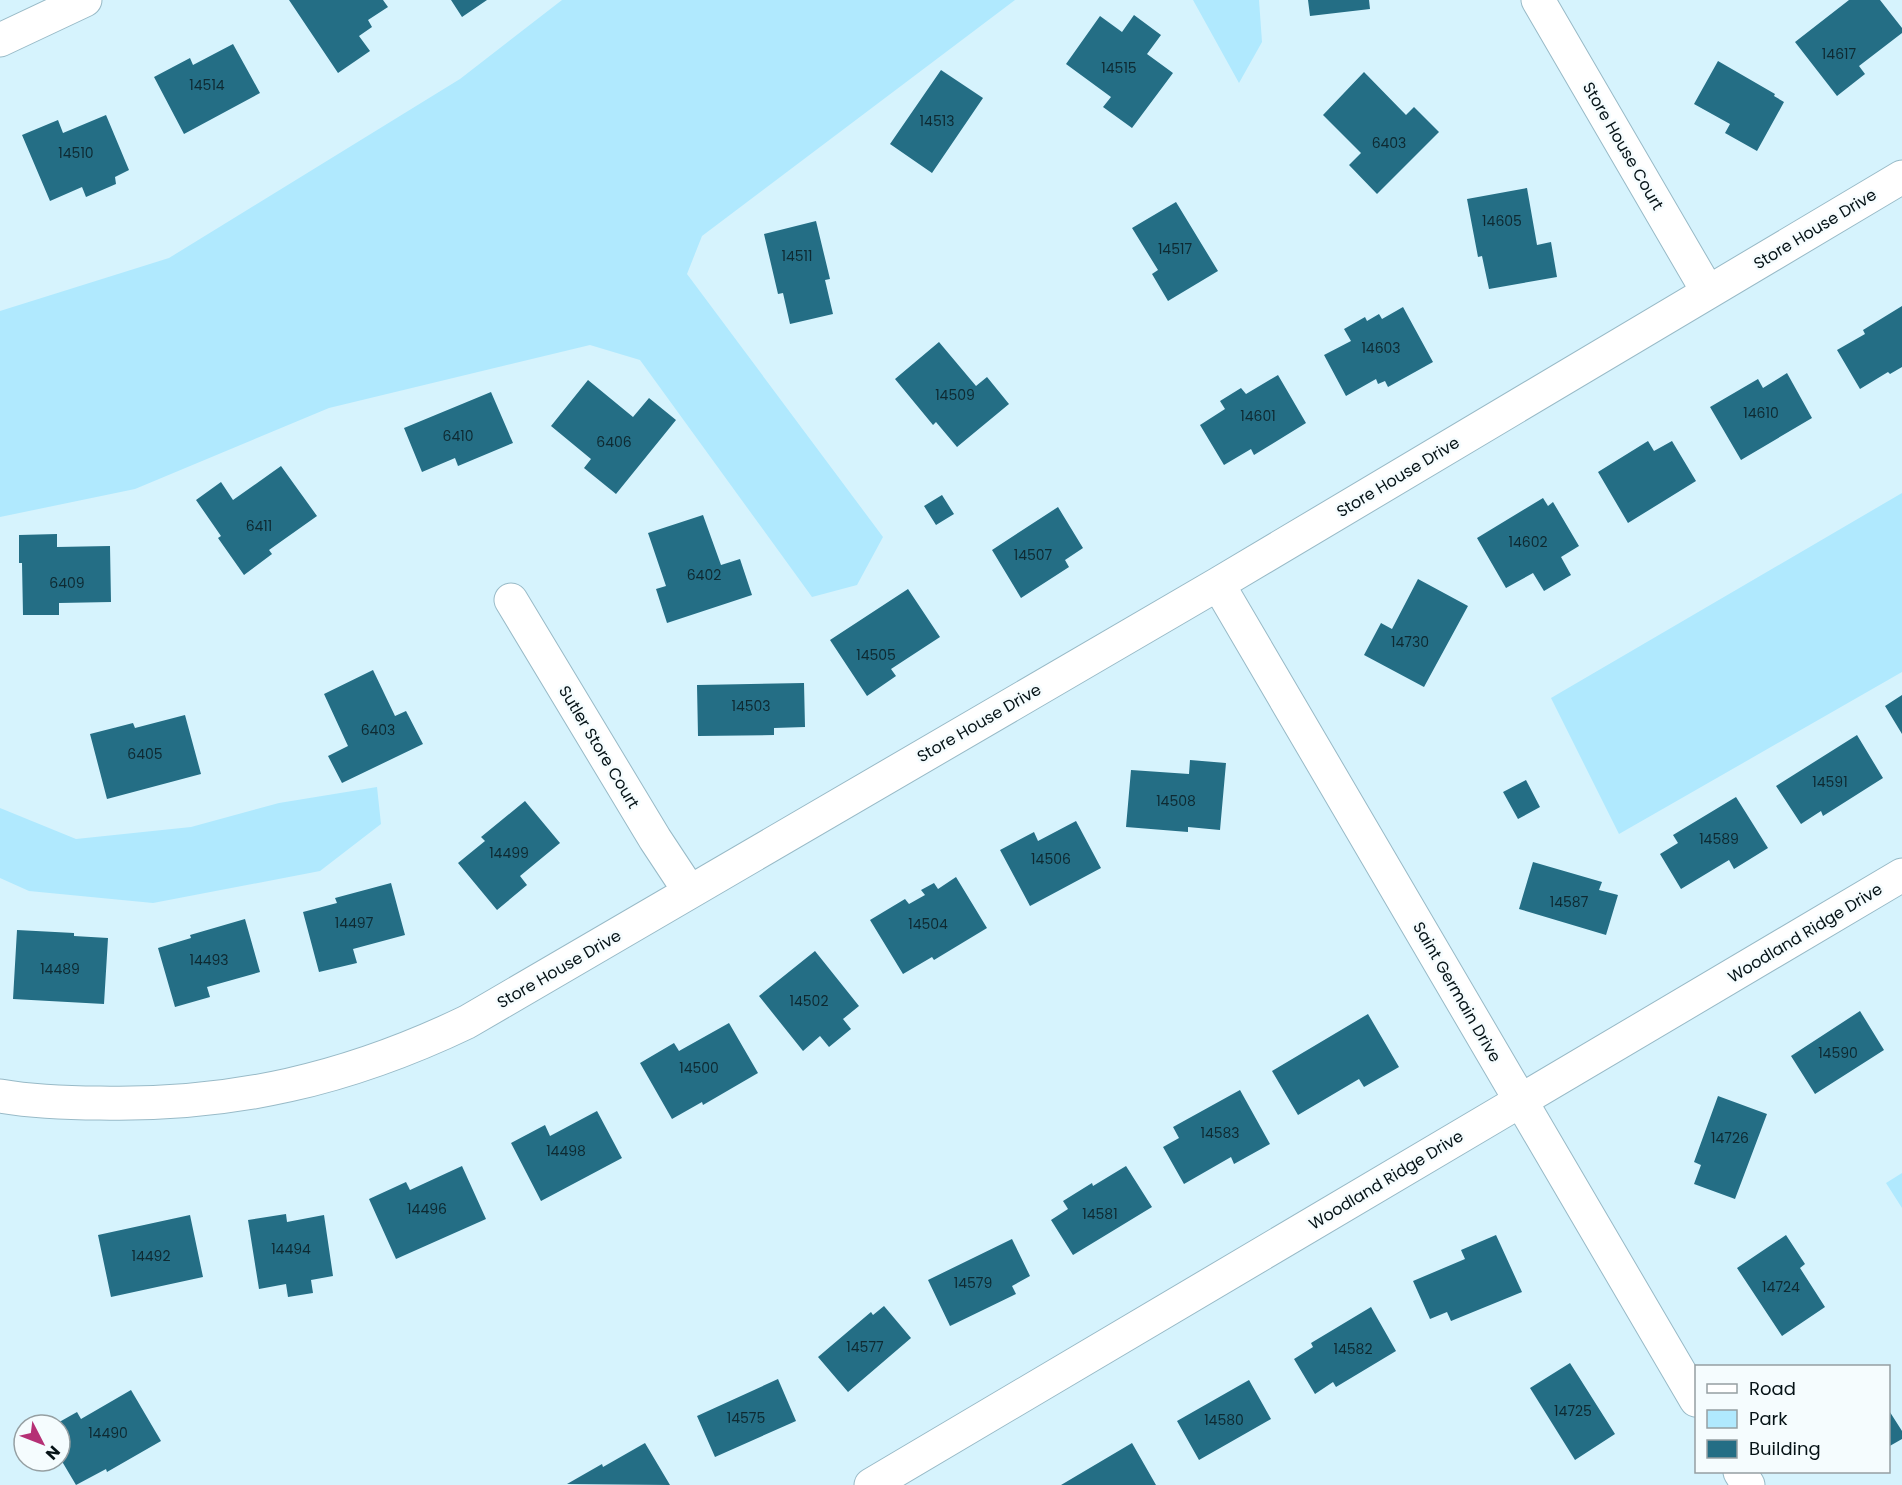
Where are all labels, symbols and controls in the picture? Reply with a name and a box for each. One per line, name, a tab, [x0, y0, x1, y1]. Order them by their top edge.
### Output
house number: 14617	[1822, 44, 1856, 64]
house number: 14515	[1101, 58, 1137, 78]
house number: 14514	[189, 75, 225, 95]
street label: Store House Court	[1577, 78, 1669, 214]
house number: 14513	[920, 111, 954, 131]
house number: 6403	[1372, 133, 1406, 153]
house number: 14510	[58, 143, 94, 163]
street label: Store House Drive	[1749, 183, 1881, 275]
house number: 14605	[1482, 211, 1522, 231]
house number: 14517	[1158, 239, 1192, 259]
house number: 14511	[781, 246, 813, 266]
house number: 14603	[1361, 338, 1401, 358]
house number: 14509	[935, 385, 975, 405]
house number: 14610	[1743, 403, 1779, 423]
house number: 14601	[1240, 406, 1276, 426]
house number: 6410	[443, 426, 473, 446]
street label: Store House Drive	[1332, 431, 1464, 523]
house number: 6406	[596, 432, 632, 452]
house number: 6411	[246, 516, 272, 536]
house number: 14602	[1508, 532, 1548, 552]
house number: 14507	[1014, 545, 1053, 565]
house number: 6402	[687, 565, 721, 585]
house number: 6409	[49, 573, 85, 593]
house number: 14730	[1391, 632, 1429, 652]
house number: 14505	[856, 645, 896, 665]
street label: Store House Drive	[913, 678, 1045, 768]
street label: Sutler Store Court	[553, 681, 645, 813]
house number: 14503	[731, 696, 771, 716]
house number: 6403	[361, 720, 395, 740]
house number: 6405	[127, 744, 163, 764]
house number: 14591	[1812, 772, 1848, 792]
house number: 14508	[1156, 791, 1196, 811]
house number: 14589	[1699, 829, 1739, 849]
house number: 14499	[489, 843, 529, 863]
house number: 14506	[1031, 849, 1071, 869]
street label: Woodland Ridge Drive	[1723, 878, 1887, 988]
house number: 14587	[1550, 892, 1589, 912]
house number: 14497	[335, 913, 374, 933]
house number: 14504	[908, 914, 948, 934]
street label: Saint Germain Drive	[1407, 918, 1507, 1067]
street label: Store House Drive	[493, 924, 625, 1014]
house number: 14493	[189, 950, 229, 970]
house number: 14489	[40, 959, 80, 979]
house number: 14502	[790, 991, 828, 1011]
house number: 14590	[1818, 1043, 1858, 1063]
house number: 14500	[679, 1058, 719, 1078]
house number: 14583	[1200, 1123, 1240, 1143]
street label: Woodland Ridge Drive	[1304, 1125, 1468, 1235]
house number: 14726	[1711, 1128, 1749, 1148]
house number: 14498	[546, 1141, 586, 1161]
house number: 14496	[407, 1199, 447, 1219]
house number: 14581	[1082, 1204, 1118, 1224]
house number: 14494	[271, 1239, 311, 1259]
house number: 14492	[132, 1246, 170, 1266]
house number: 14579	[954, 1273, 992, 1293]
house number: 14724	[1762, 1277, 1800, 1297]
house number: 14577	[846, 1337, 884, 1357]
house number: 14582	[1334, 1339, 1372, 1359]
legend	[1695, 1365, 1890, 1473]
text: Road	[1749, 1376, 1796, 1401]
house number: 14725	[1554, 1401, 1592, 1421]
text: Park	[1749, 1406, 1788, 1431]
house number: 14575	[727, 1408, 765, 1428]
house number: 14580	[1204, 1410, 1244, 1430]
north arrow	[12, 1413, 72, 1473]
house number: 14490	[88, 1423, 128, 1443]
text: Building	[1749, 1436, 1821, 1461]
text: N	[40, 1441, 65, 1465]

